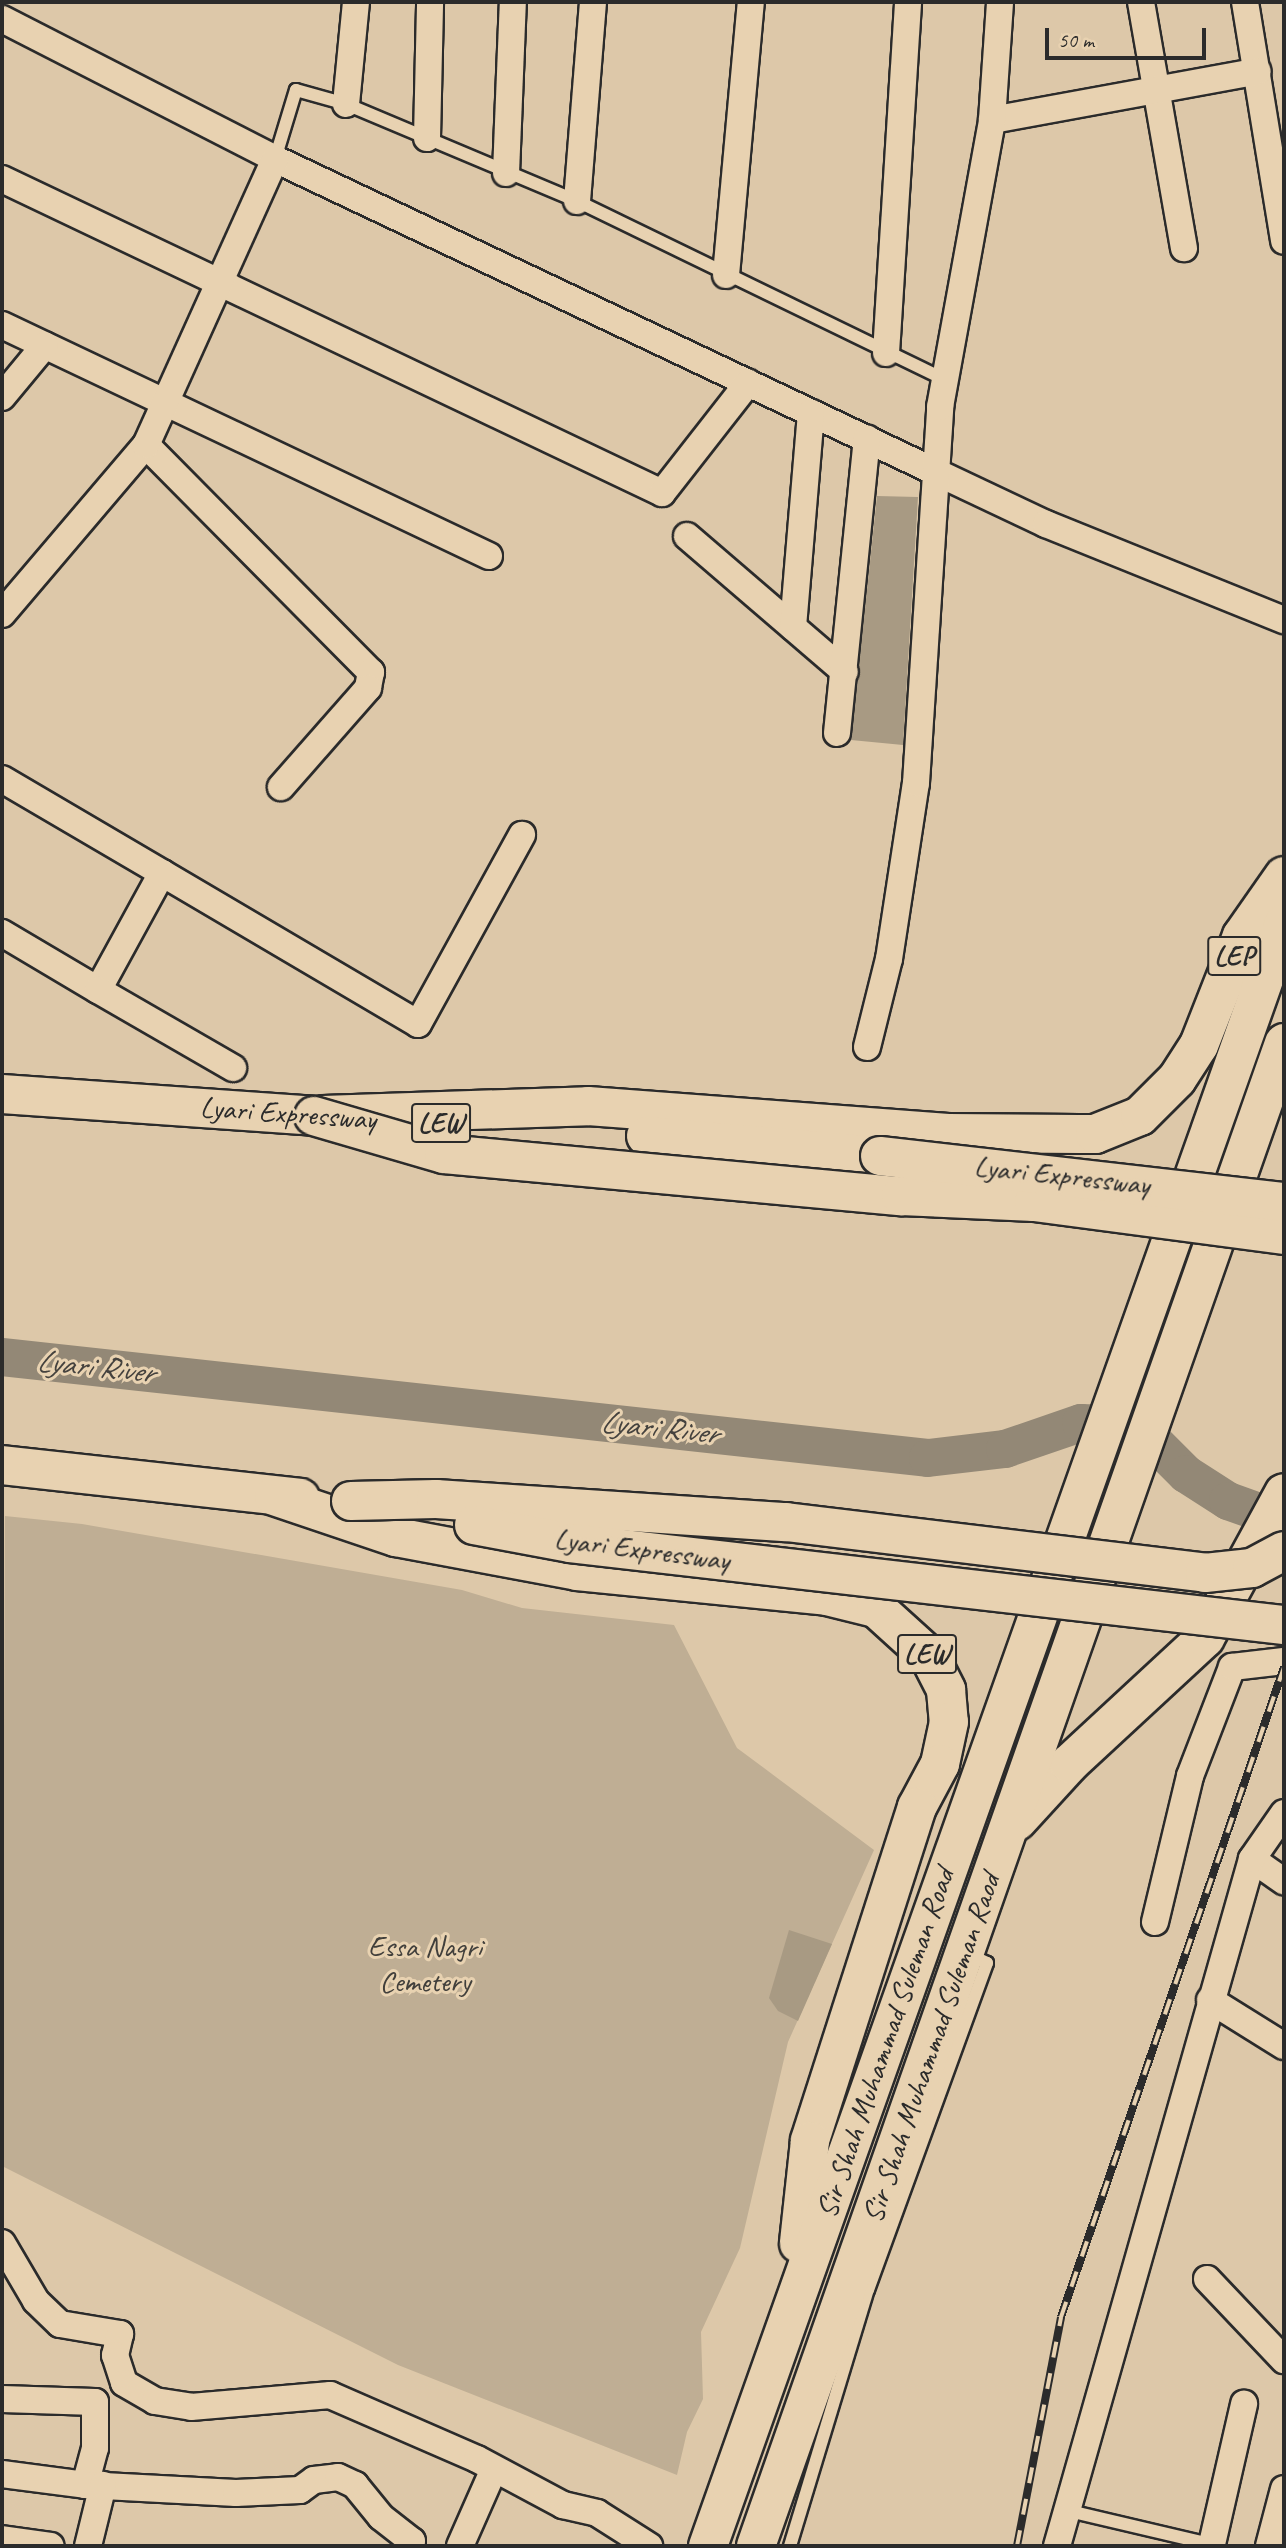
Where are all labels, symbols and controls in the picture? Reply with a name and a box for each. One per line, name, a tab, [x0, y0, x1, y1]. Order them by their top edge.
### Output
scale bar	[1048, 14, 1209, 58]
text: 50 m	[1058, 27, 1094, 53]
road number: LEP	[1206, 932, 1262, 981]
street label: Lyari Expressway	[199, 1089, 377, 1137]
road number: LEW	[410, 1098, 472, 1148]
street label: Lyari Expressway	[973, 1148, 1151, 1202]
water label: Lyari River	[34, 1342, 156, 1392]
water label: Lyari River	[598, 1403, 720, 1453]
street label: Lyari Expressway	[553, 1520, 731, 1578]
road number: LEW	[895, 1630, 958, 1678]
street label: Sir Shah Muhammad Suleman Road	[808, 1863, 962, 2223]
street label: Sir Shah Muhammad Suleman Raod	[854, 1867, 1008, 2229]
park label: Essa Nagri Cemetery	[368, 1928, 482, 1998]

